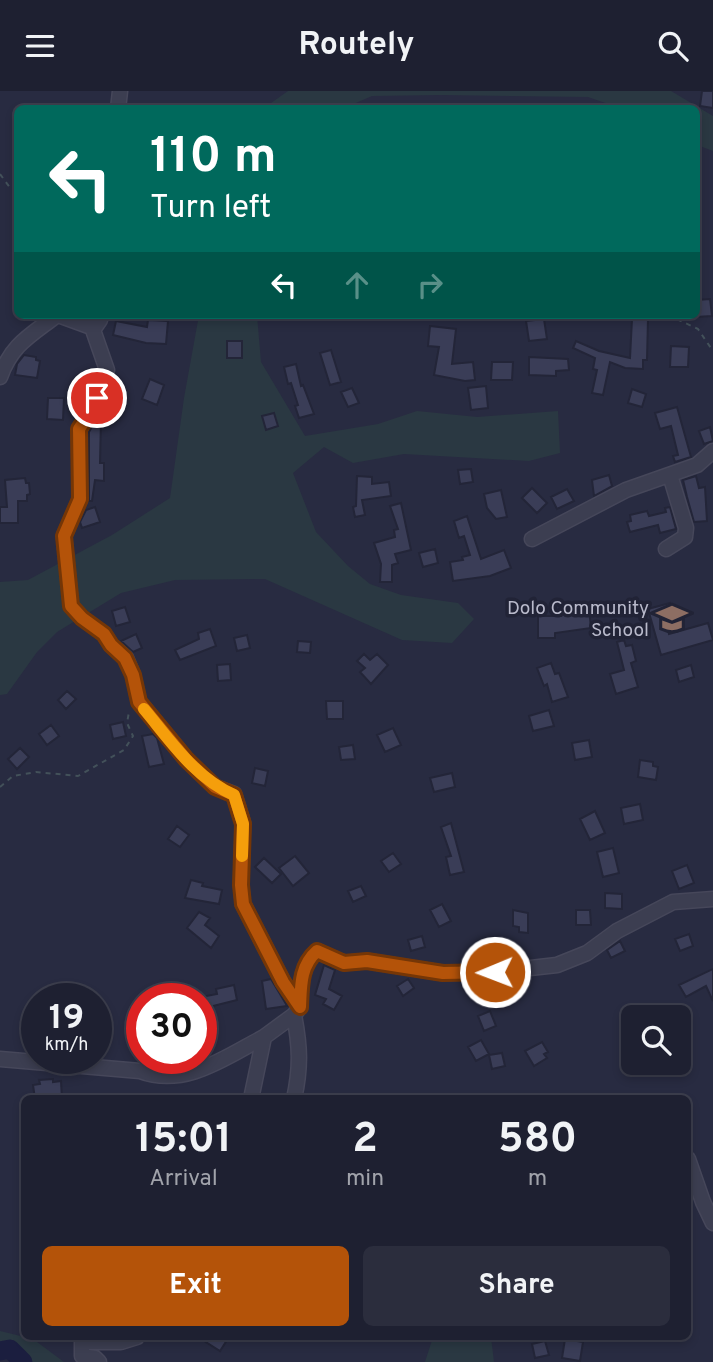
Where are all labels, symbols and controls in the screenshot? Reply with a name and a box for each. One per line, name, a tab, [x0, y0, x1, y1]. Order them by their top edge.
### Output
text: Routely	[299, 26, 414, 66]
icon: menu	[21, 27, 59, 65]
icon: search	[654, 27, 692, 65]
text: 110 m	[150, 128, 277, 190]
icon: left	[35, 133, 126, 224]
text: Turn left	[150, 189, 271, 229]
icon: left	[265, 266, 303, 304]
icon: ahead	[338, 266, 376, 304]
icon: right	[411, 266, 449, 304]
pin	[67, 368, 127, 428]
icon: arrive	[78, 379, 116, 417]
place label: Dolo Community School	[507, 597, 649, 643]
school or university icon: Dolo Community School	[655, 601, 689, 635]
position arrow	[458, 935, 532, 1009]
speed limit sign: 30	[126, 983, 217, 1074]
text: 19	[49, 997, 84, 1041]
map controls	[621, 1005, 691, 1075]
button: search	[621, 1005, 691, 1075]
text: km/h	[45, 1034, 88, 1057]
text: 15:01	[135, 1114, 232, 1167]
text: 2	[352, 1114, 378, 1167]
text: 580	[498, 1114, 577, 1167]
text: Arrival	[149, 1165, 218, 1194]
text: min	[346, 1165, 384, 1194]
text: m	[528, 1165, 547, 1194]
button: Exit	[42, 1246, 349, 1326]
button: Share	[363, 1246, 670, 1326]

